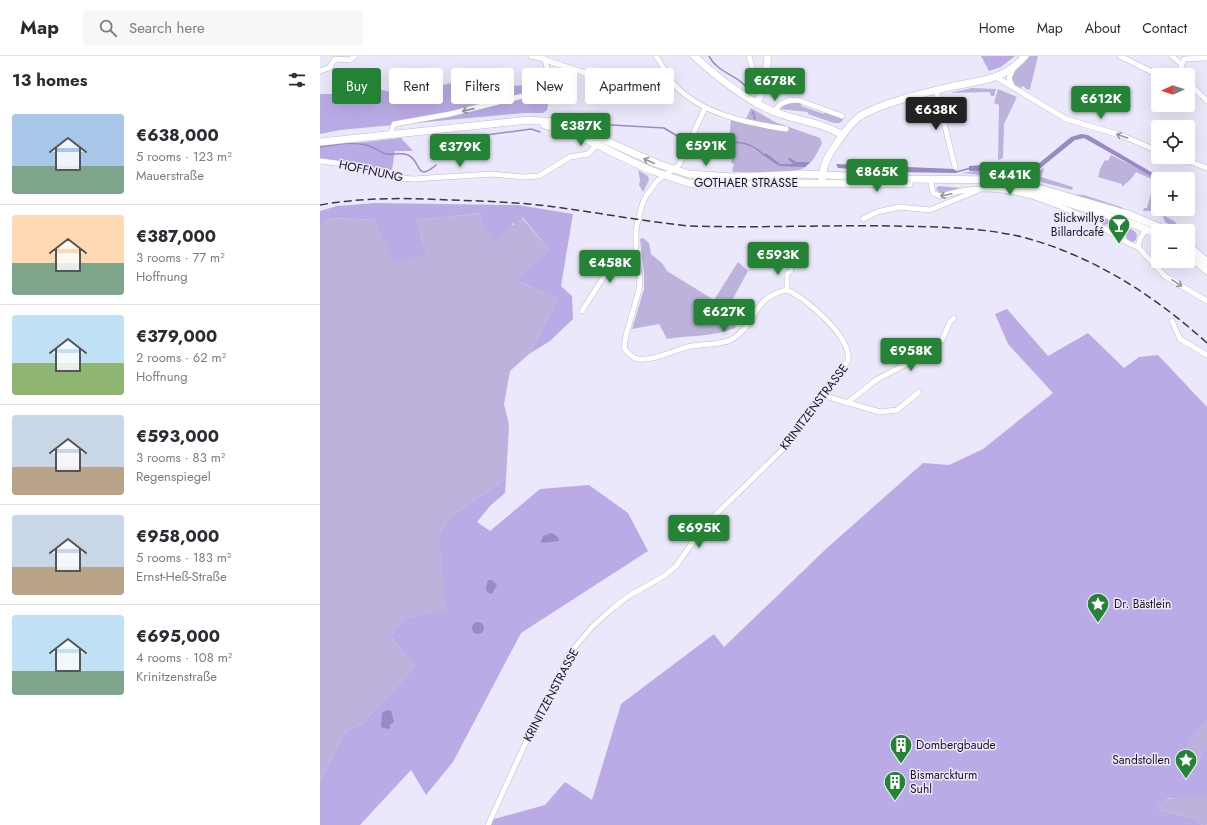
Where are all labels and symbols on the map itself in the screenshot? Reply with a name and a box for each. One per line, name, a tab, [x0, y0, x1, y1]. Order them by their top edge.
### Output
pin: €678K	[747, 68, 803, 102]
north arrow	[1151, 68, 1195, 112]
pin: €612K	[1073, 86, 1129, 120]
pin: €638K	[908, 97, 964, 131]
one-way arrow	[462, 107, 475, 115]
pin: €387K	[553, 113, 609, 147]
one-way arrow	[1116, 132, 1129, 139]
pin: €591K	[678, 133, 734, 167]
pin: €379K	[432, 134, 488, 168]
street label: HOFFNUNG	[337, 155, 405, 187]
one-way arrow	[644, 157, 656, 164]
pin: €865K	[849, 159, 905, 193]
pin: €441K	[982, 162, 1038, 196]
street label: GOTHAER STRASSE	[694, 174, 798, 192]
one-way arrow	[939, 191, 952, 199]
place label: Slickwillys Billardcafé	[1051, 209, 1104, 241]
bar icon: Slickwillys Billardcafé	[1106, 212, 1132, 245]
pin: €593K	[750, 242, 806, 276]
pin: €458K	[582, 250, 638, 284]
one-way arrow	[1171, 279, 1183, 287]
pin: €627K	[696, 299, 752, 333]
pin: €958K	[883, 338, 939, 372]
street label: KRINITZENSTRASSE	[776, 360, 852, 454]
pin: €695K	[671, 515, 727, 549]
place icon: Dr. Bästlein	[1085, 591, 1111, 624]
place label: Dr. Bästlein	[1114, 595, 1171, 613]
street label: KRINITZENSTRASSE	[519, 645, 583, 745]
building icon: Dombergbaude	[888, 732, 914, 765]
place label: Dombergbaude	[916, 736, 996, 754]
place icon: Sandstollen	[1173, 747, 1199, 780]
place label: Sandstollen	[1112, 751, 1170, 769]
place label: Bismarckturm Suhl	[910, 766, 977, 798]
building icon: Bismarckturm Suhl	[882, 769, 908, 802]

